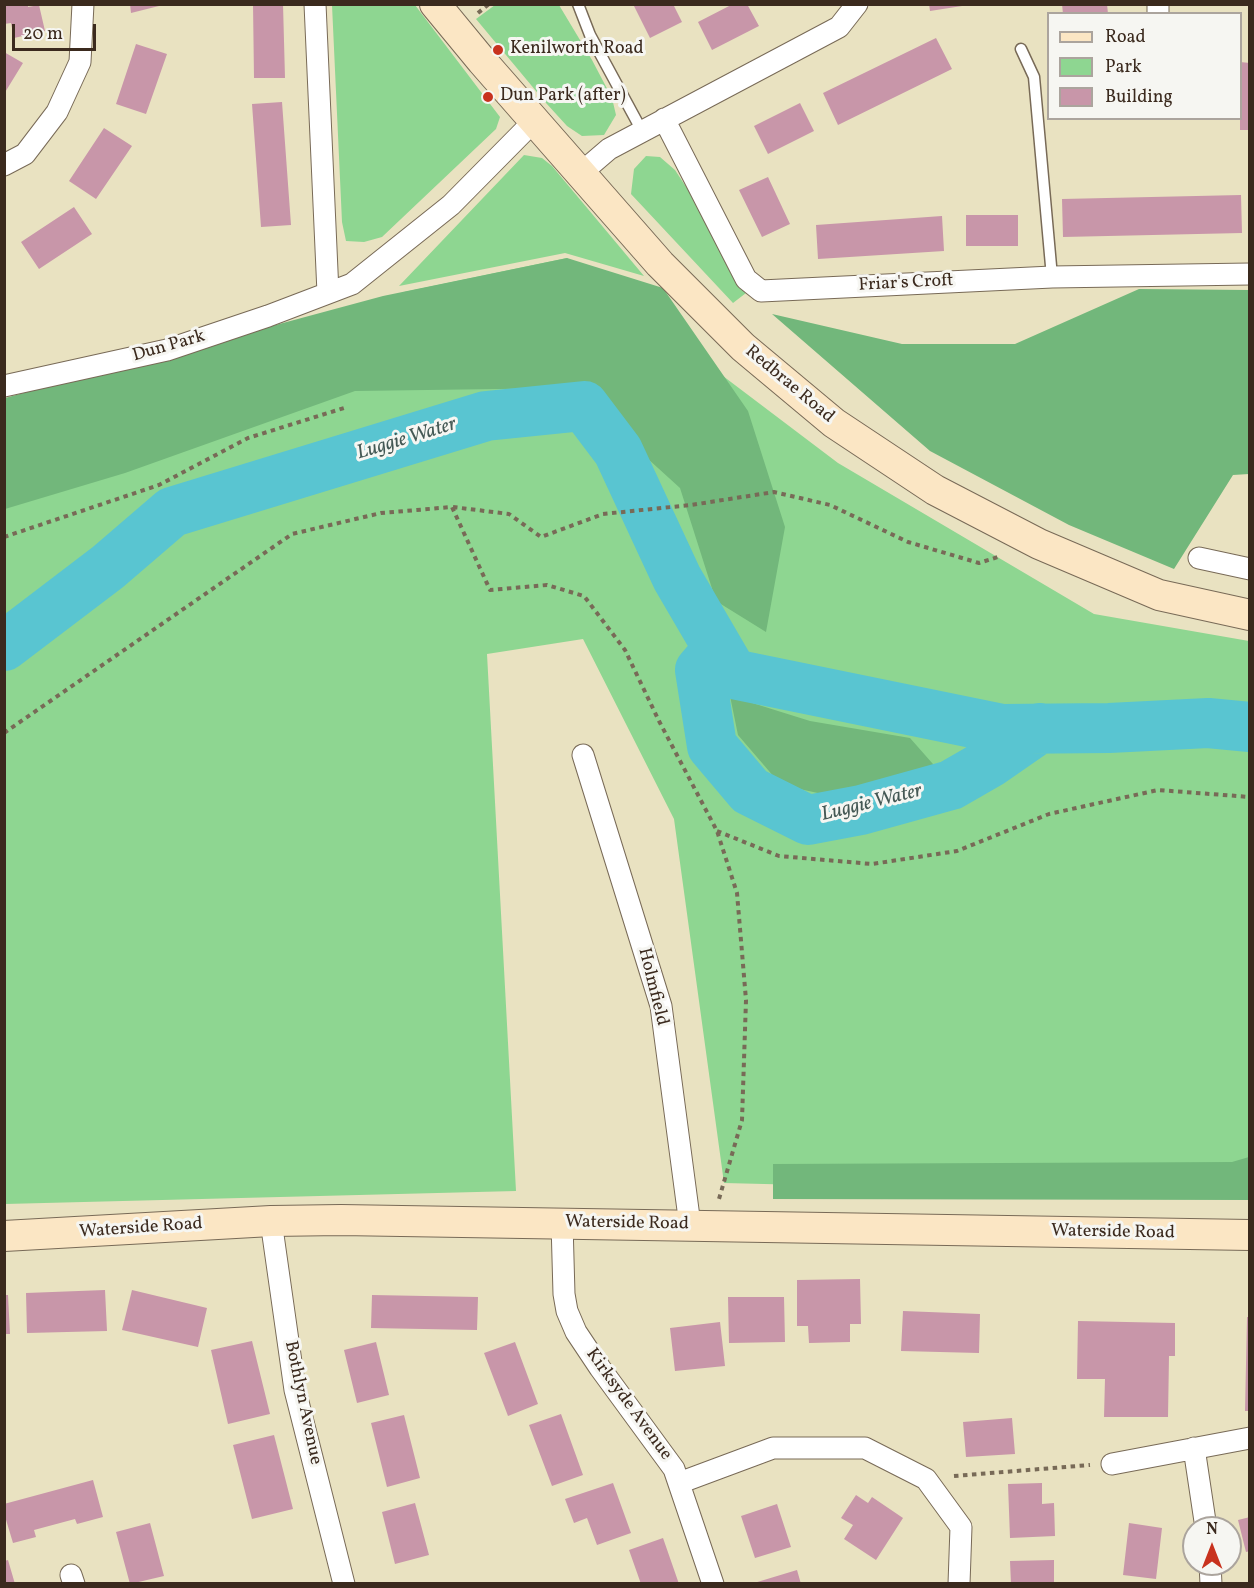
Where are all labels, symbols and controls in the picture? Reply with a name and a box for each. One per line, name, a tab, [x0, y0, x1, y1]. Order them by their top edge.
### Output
scale bar	[15, 12, 99, 50]
legend	[1047, 12, 1242, 120]
text: 20 m	[23, 22, 63, 47]
text: Road	[1105, 25, 1146, 50]
place label: Kenilworth Road	[510, 39, 644, 61]
marker: Kenilworth Road	[491, 43, 505, 57]
text: Park	[1105, 55, 1142, 80]
text: Building	[1105, 85, 1173, 110]
place label: Dun Park (after)	[500, 86, 626, 108]
marker: Dun Park (after)	[481, 90, 495, 104]
street label: Friar's Croft	[858, 271, 954, 297]
street label: Dun Park	[130, 326, 208, 368]
street label: Redbrae Road	[740, 341, 838, 429]
water label: Luggie Water	[354, 413, 460, 467]
water label: Luggie Water	[819, 780, 925, 828]
street label: Holmfield	[632, 946, 672, 1028]
street label: Waterside Road	[565, 1212, 689, 1236]
street label: Waterside Road	[79, 1214, 203, 1244]
street label: Waterside Road	[1051, 1221, 1175, 1245]
street label: Bothlyn Avenue	[278, 1339, 326, 1467]
street label: Kirksyde Avenue	[580, 1345, 676, 1465]
north arrow	[1182, 1516, 1242, 1576]
text: N	[1206, 1519, 1218, 1541]

